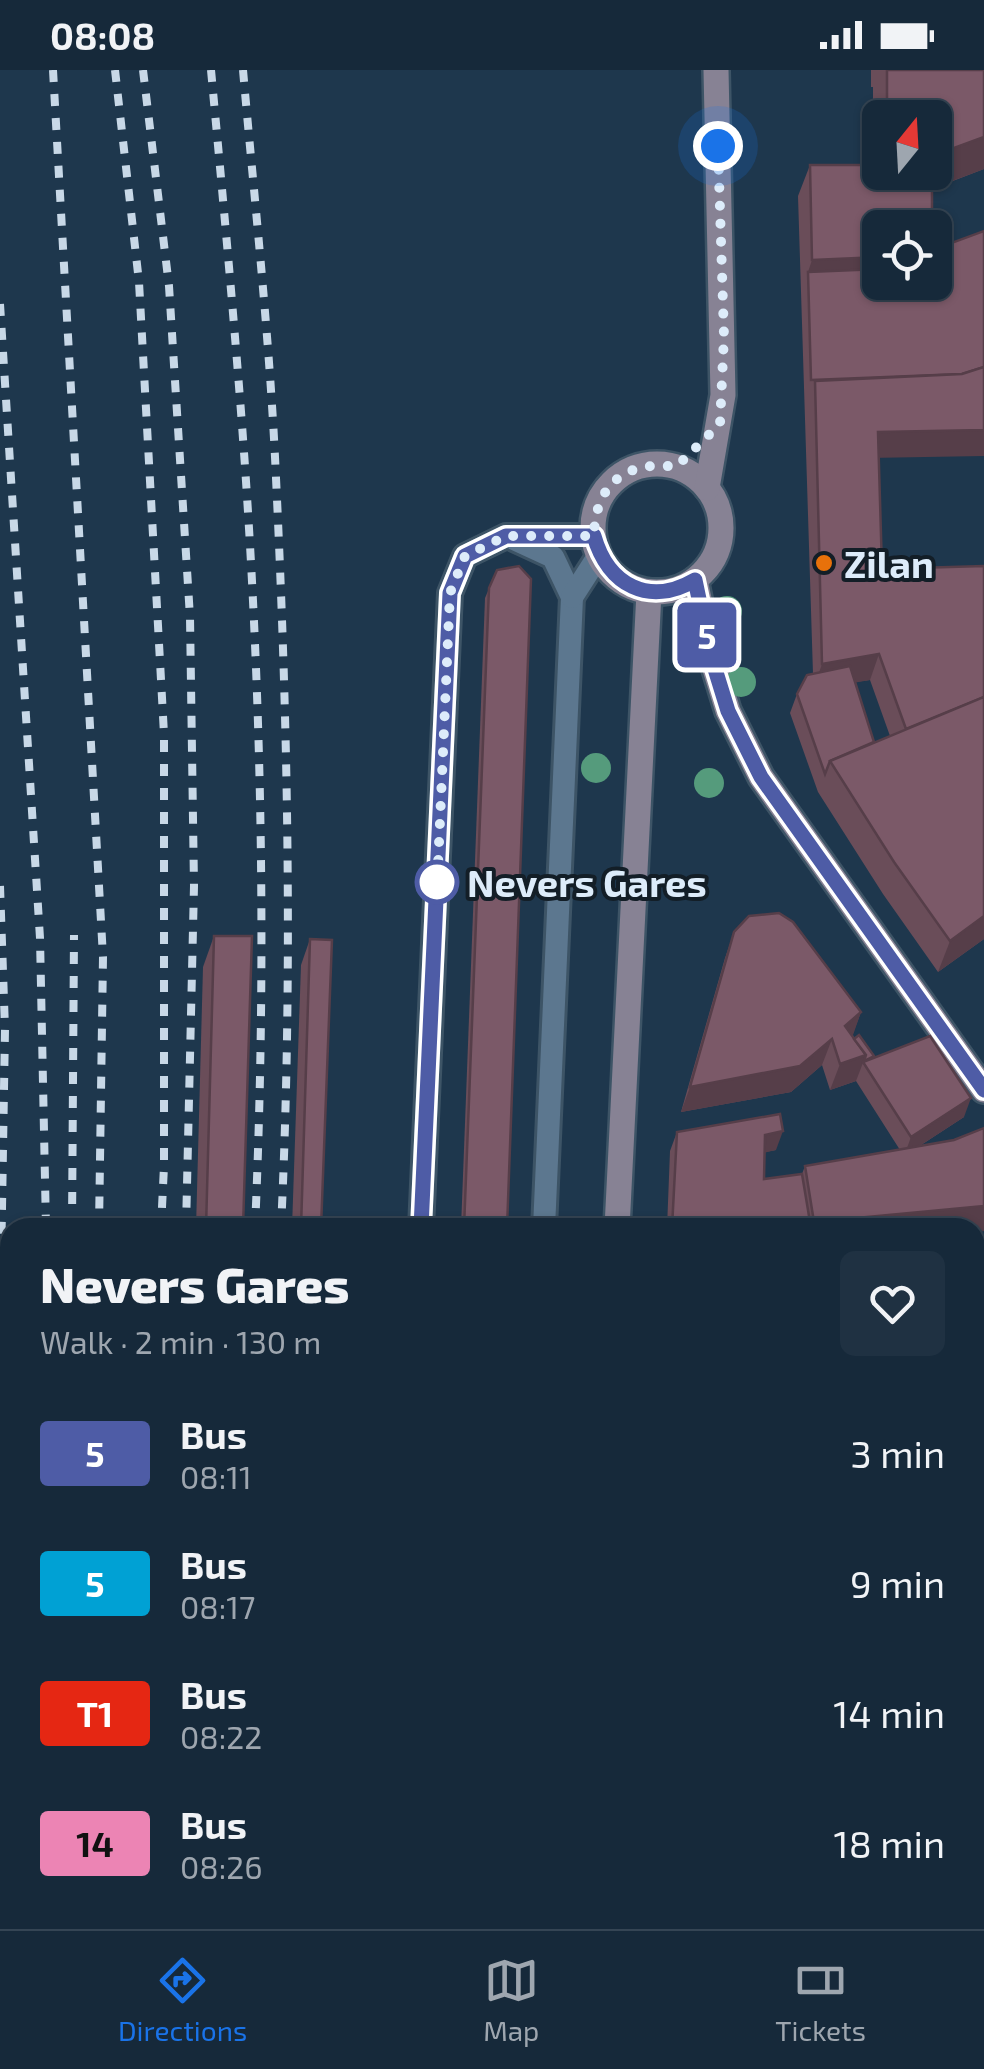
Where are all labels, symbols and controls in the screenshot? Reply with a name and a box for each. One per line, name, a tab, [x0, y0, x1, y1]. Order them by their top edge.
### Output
text: 08:08	[50, 12, 155, 58]
north arrow	[862, 100, 952, 190]
map controls	[862, 100, 952, 300]
your location	[693, 121, 743, 171]
button: locate	[862, 210, 952, 300]
place label: Zilan	[844, 540, 934, 586]
marker: Zilan	[813, 552, 835, 574]
line badge: 5	[674, 602, 740, 668]
text: 5	[697, 614, 717, 656]
place label: Nevers Gares	[467, 859, 707, 905]
marker: Nevers Gares	[416, 861, 458, 903]
button: heart	[840, 1251, 945, 1356]
text: Nevers Gares	[40, 1255, 349, 1313]
text: Walk · 2 min · 130 m	[40, 1322, 321, 1360]
text: Bus	[180, 1411, 247, 1457]
text: 3 min	[851, 1430, 945, 1476]
text: 5	[85, 1432, 105, 1474]
text: 08:11	[180, 1457, 252, 1495]
text: Bus	[180, 1541, 247, 1587]
text: 9 min	[850, 1560, 945, 1606]
text: 5	[85, 1562, 105, 1604]
text: 08:17	[180, 1587, 255, 1625]
text: Bus	[180, 1671, 247, 1717]
text: 14 min	[833, 1690, 945, 1736]
text: T1	[77, 1692, 113, 1734]
text: 08:22	[180, 1717, 262, 1755]
text: Bus	[180, 1801, 247, 1847]
text: 18 min	[834, 1820, 945, 1866]
text: 14	[76, 1822, 114, 1864]
text: 08:26	[180, 1847, 263, 1885]
tab: Directions	[118, 1953, 247, 2047]
tab: Map	[483, 1953, 539, 2047]
tab: Tickets	[775, 1953, 866, 2047]

